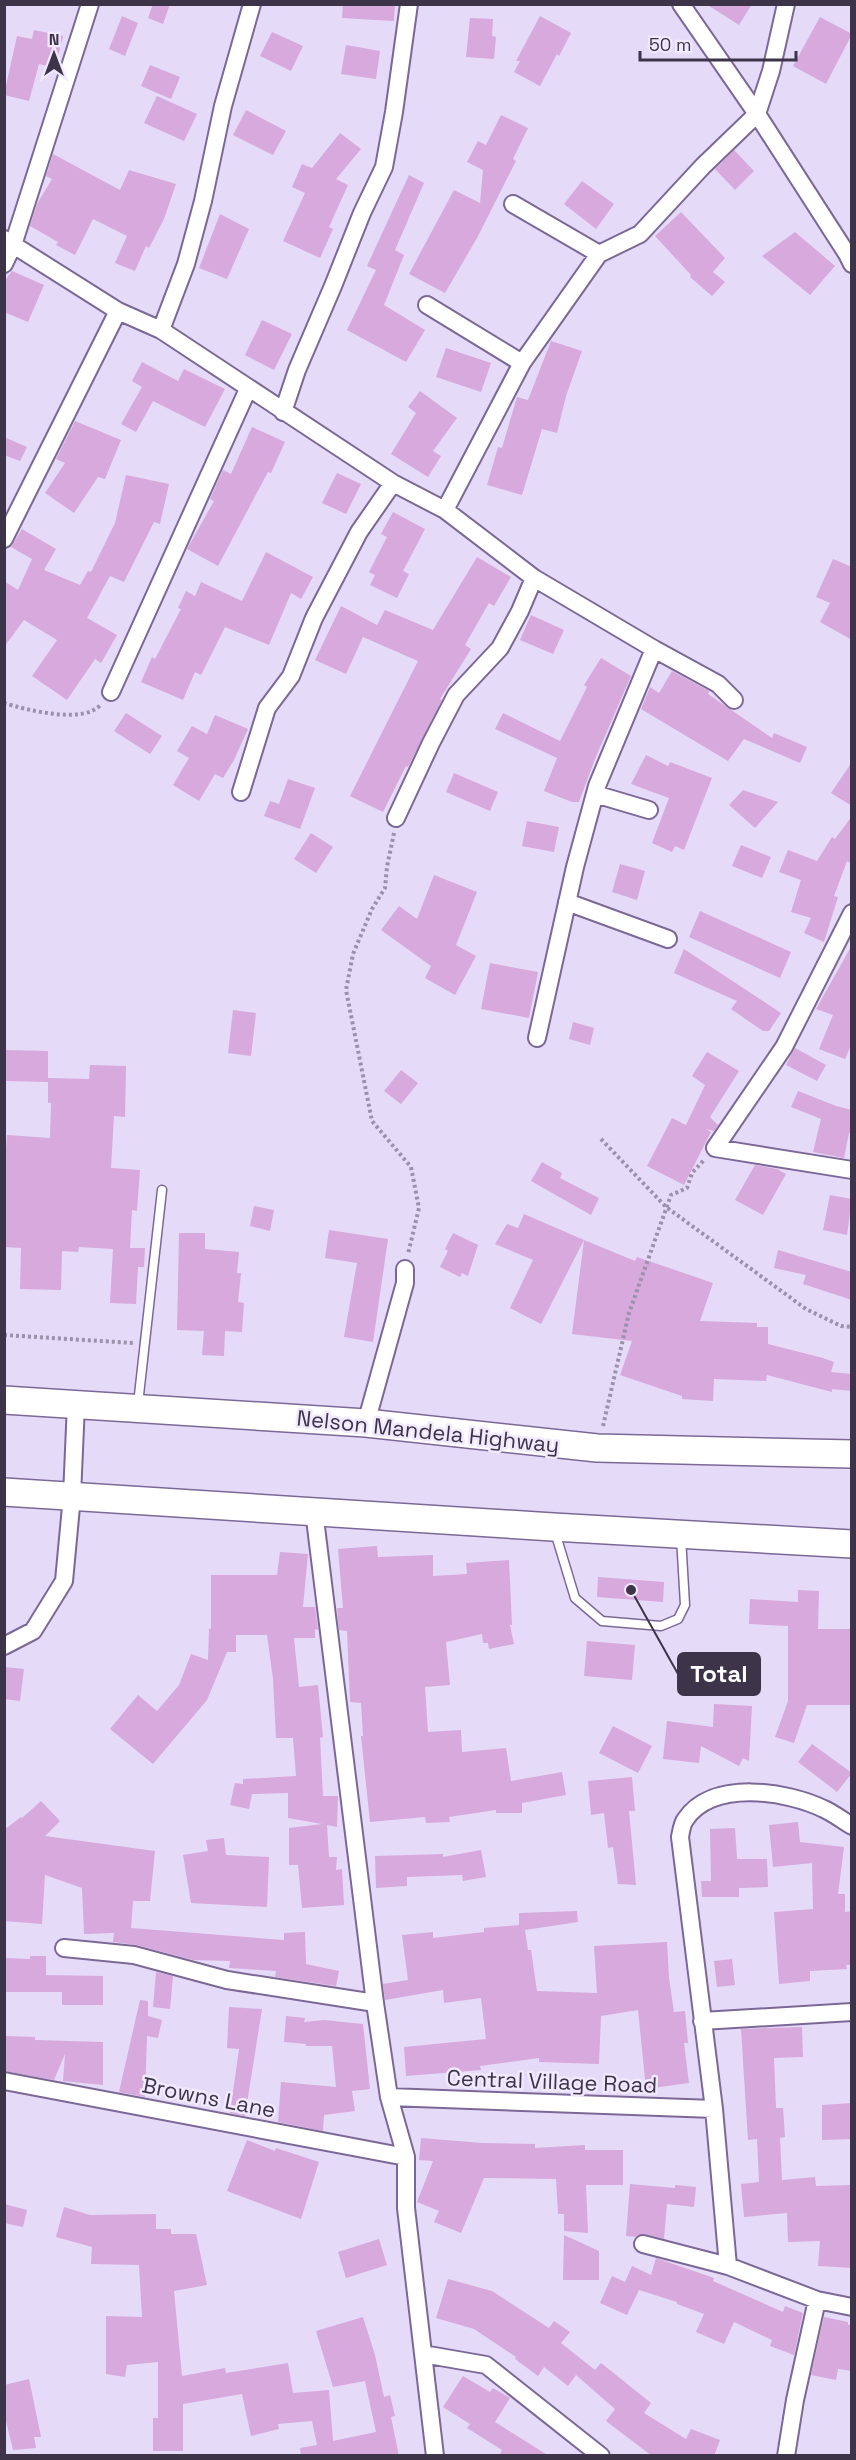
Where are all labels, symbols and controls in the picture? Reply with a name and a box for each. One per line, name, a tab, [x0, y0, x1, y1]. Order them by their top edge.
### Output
north arrow	[24, 24, 84, 84]
scale bar	[640, 24, 796, 62]
text: N	[49, 29, 59, 50]
text: 50 m	[649, 33, 691, 56]
street label: Nelson Mandela Highway	[295, 1403, 561, 1459]
callout: Total	[678, 1653, 760, 1695]
text: Total	[690, 1658, 748, 1689]
street label: Central Village Road	[446, 2063, 658, 2099]
street label: Browns Lane	[140, 2070, 278, 2124]

